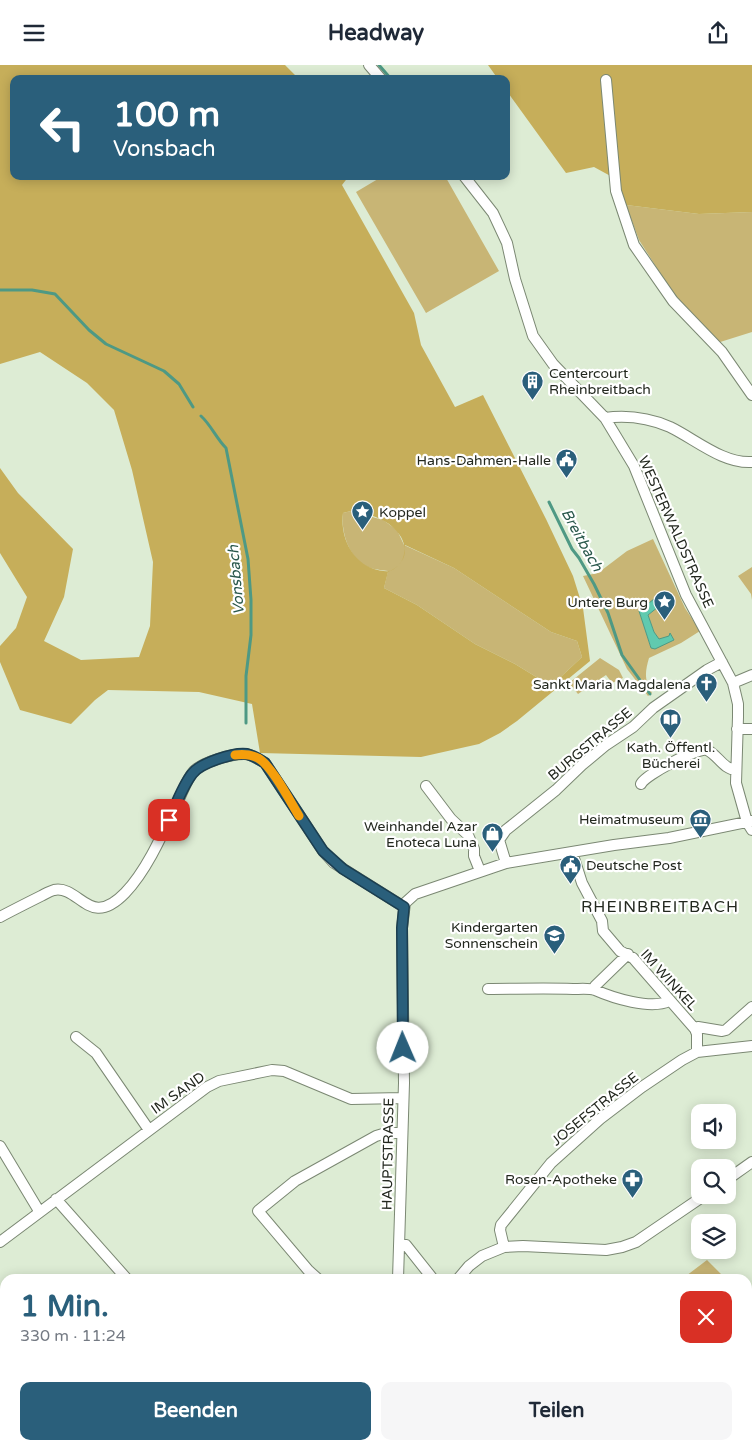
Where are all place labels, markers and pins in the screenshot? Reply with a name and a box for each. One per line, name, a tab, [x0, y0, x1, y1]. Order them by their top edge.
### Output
place label: Centercourt Rheinbreitbach	[549, 365, 651, 398]
building icon: Centercourt Rheinbreitbach	[521, 369, 545, 400]
public building icon: Hans-Dahmen-Halle	[555, 448, 579, 479]
place label: Hans-Dahmen-Halle	[416, 452, 551, 469]
place icon: Koppel	[351, 500, 375, 531]
place label: Koppel	[379, 504, 426, 521]
place icon: Untere Burg	[652, 590, 676, 621]
place label: Untere Burg	[567, 594, 648, 611]
church icon: Sankt Maria Magdalena	[695, 672, 719, 703]
place label: Sankt Maria Magdalena	[533, 676, 691, 693]
library icon: Kath. Öffentl. Bücherei	[659, 707, 683, 738]
place label: Kath. Öffentl. Bücherei	[627, 739, 715, 772]
pin	[148, 799, 190, 841]
museum icon: Heimatmuseum	[688, 807, 712, 838]
place label: Heimatmuseum	[579, 811, 684, 828]
place label: Weinhandel Azar Enoteca Luna	[364, 818, 478, 851]
shop icon: Weinhandel Azar Enoteca Luna	[481, 822, 505, 853]
public building icon: Deutsche Post	[558, 853, 582, 884]
place label: Deutsche Post	[586, 857, 683, 874]
place label: Kindergarten Sonnenschein	[445, 919, 538, 952]
school or university icon: Kindergarten Sonnenschein	[542, 923, 566, 954]
pharmacy icon: Rosen-Apotheke	[621, 1167, 645, 1198]
place label: Rosen-Apotheke	[505, 1171, 617, 1188]

